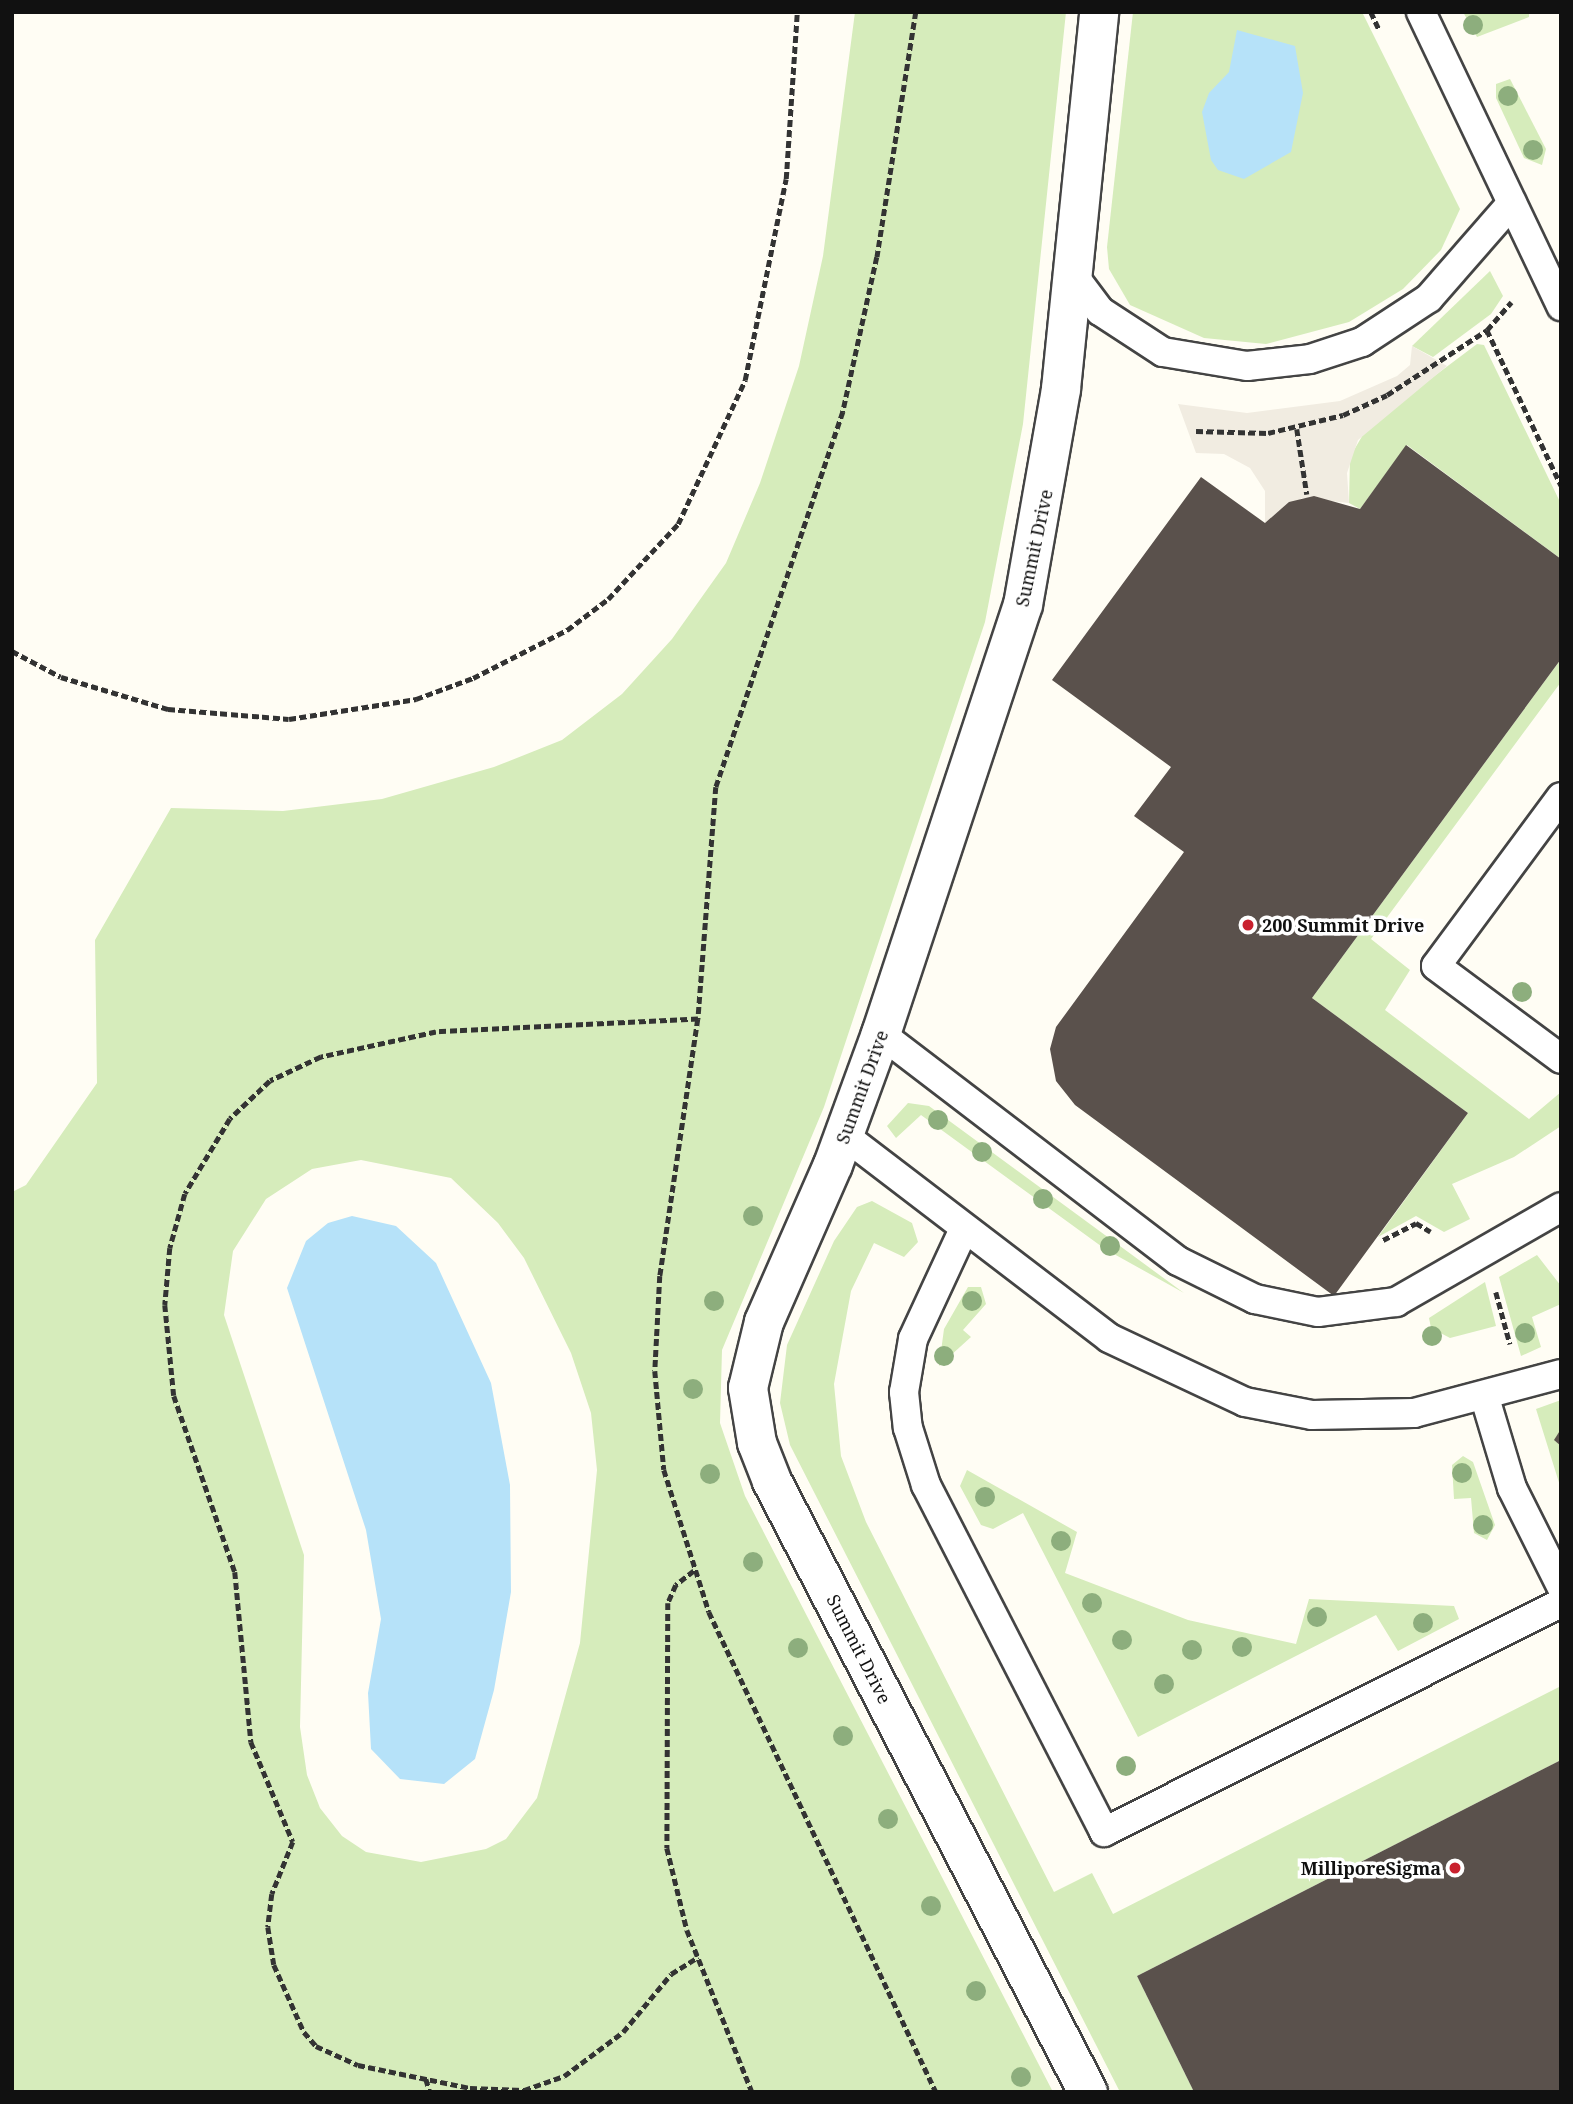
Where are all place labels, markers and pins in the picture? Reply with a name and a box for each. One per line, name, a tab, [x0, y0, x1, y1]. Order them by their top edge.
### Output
place label: 200 Summit Drive	[1262, 914, 1424, 936]
marker: 200 Summit Drive	[1240, 917, 1256, 933]
place label: MilliporeSigma	[1301, 1857, 1441, 1879]
marker: MilliporeSigma	[1447, 1860, 1463, 1876]

